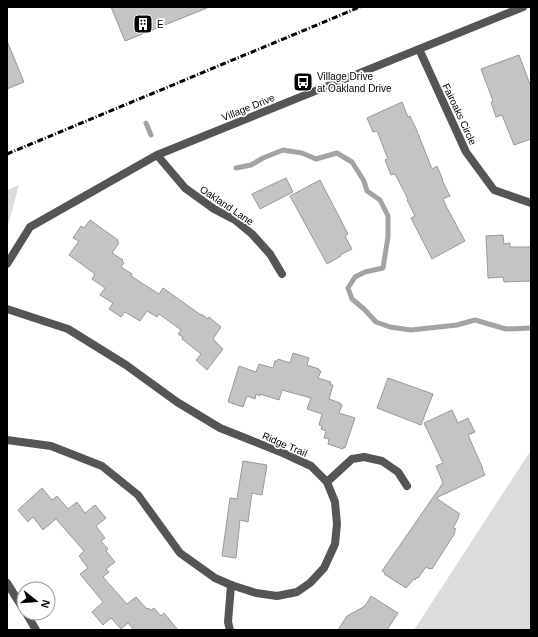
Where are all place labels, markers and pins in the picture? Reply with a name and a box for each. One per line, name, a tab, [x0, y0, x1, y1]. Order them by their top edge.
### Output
building icon: E	[132, 13, 154, 35]
place label: E	[157, 19, 164, 30]
bus stop icon: Village Drive at Oakland Drive	[292, 71, 314, 93]
place label: Village Drive at Oakland Drive	[317, 71, 392, 94]

